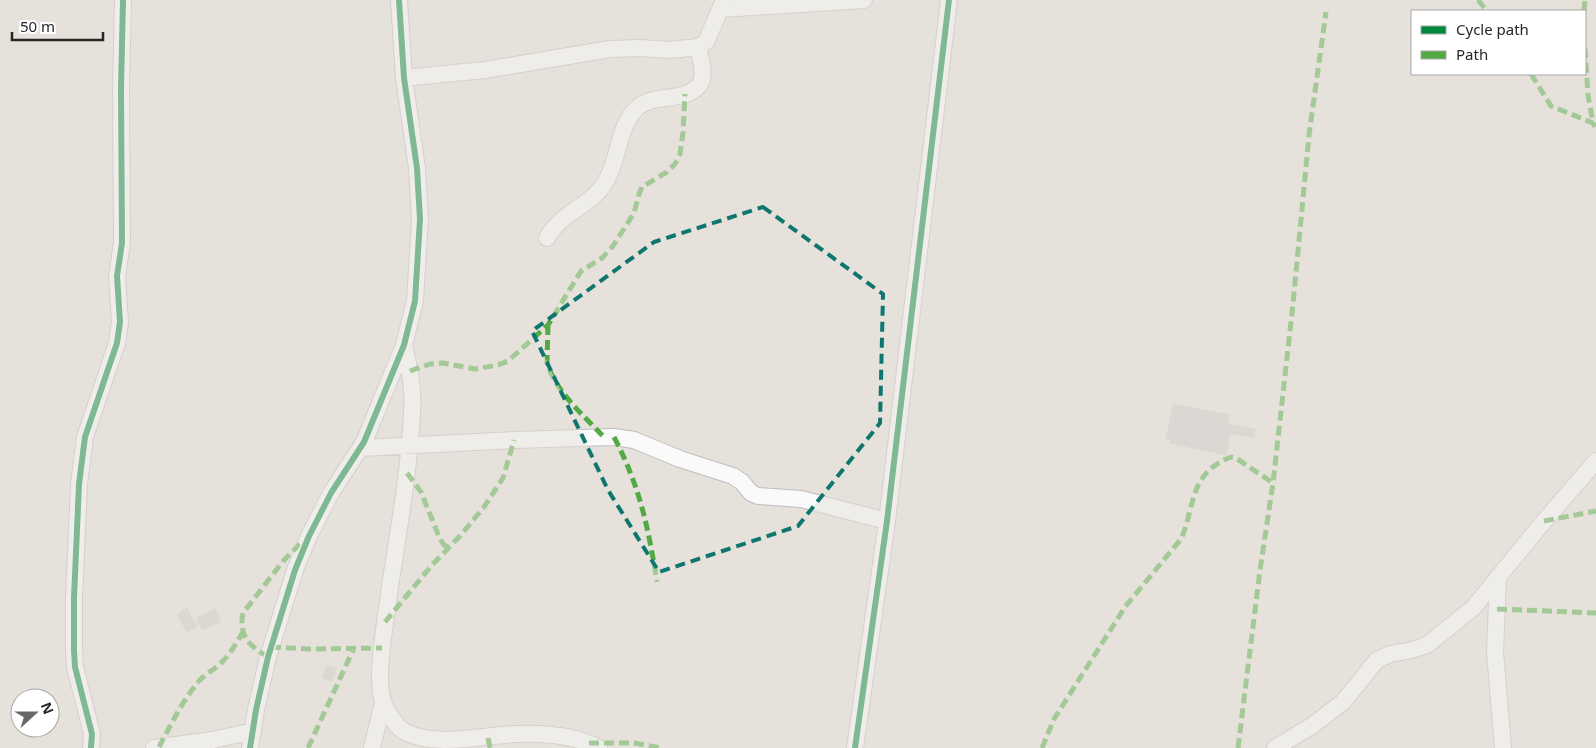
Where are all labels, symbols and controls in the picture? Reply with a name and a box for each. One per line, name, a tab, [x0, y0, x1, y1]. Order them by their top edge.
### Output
scale bar	[12, 10, 104, 42]
legend	[1411, 10, 1586, 75]
text: 50 m	[20, 16, 55, 36]
text: Cycle path	[1456, 19, 1529, 39]
text: Path	[1456, 44, 1488, 64]
north arrow	[10, 688, 60, 738]
text: N	[37, 699, 59, 717]

